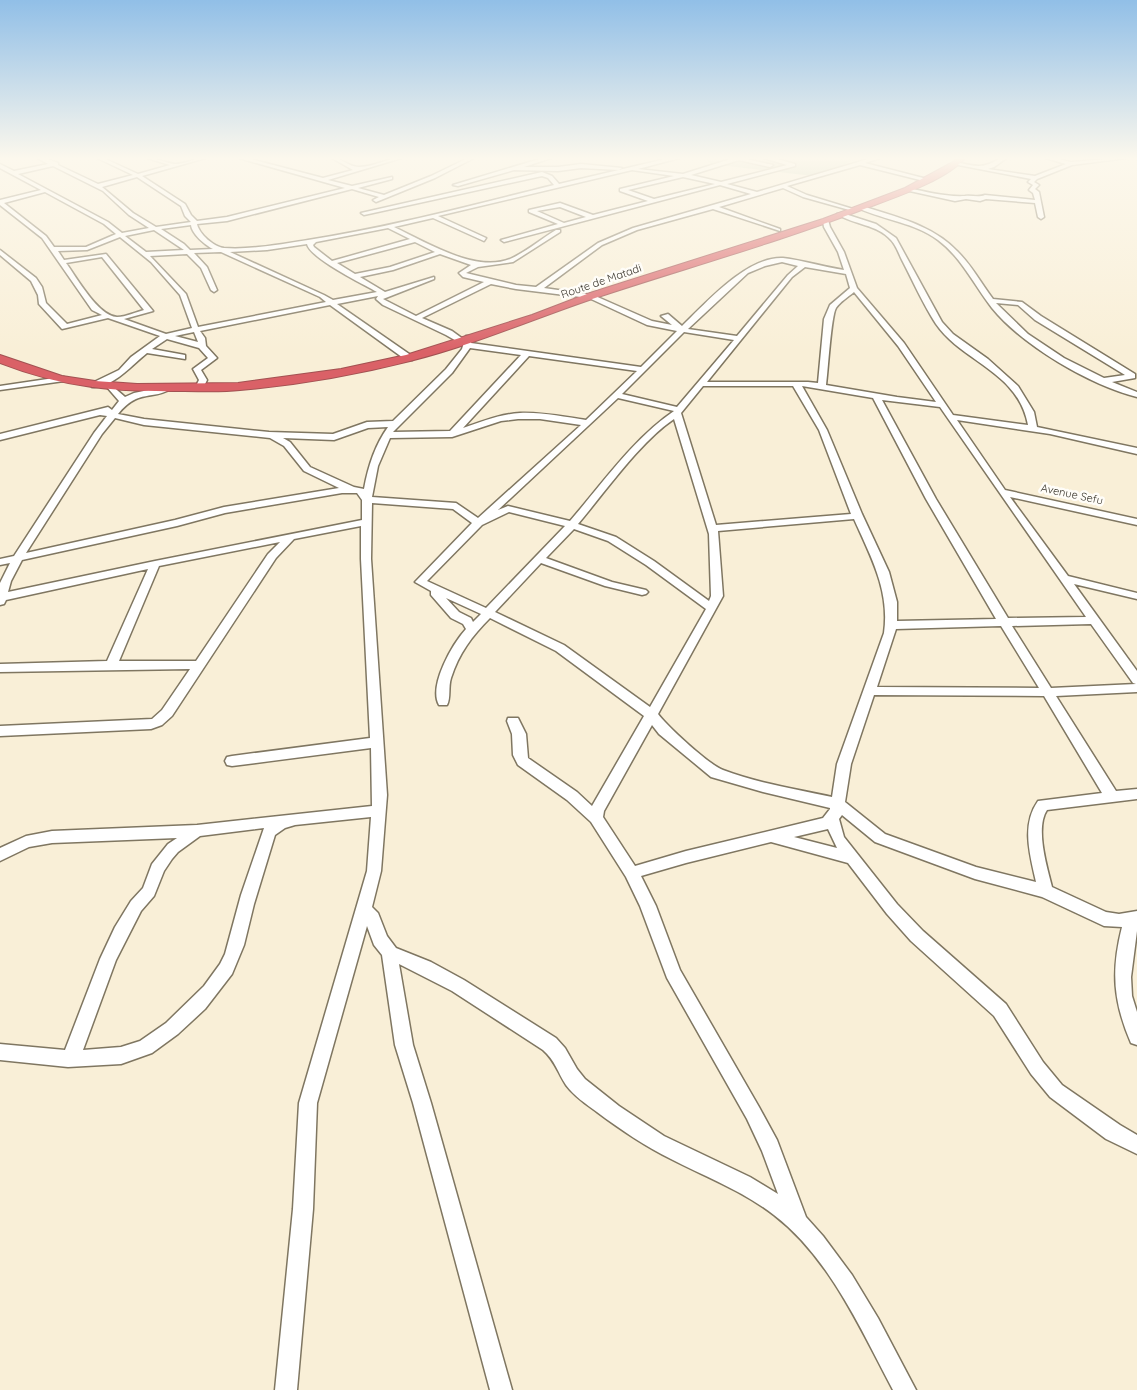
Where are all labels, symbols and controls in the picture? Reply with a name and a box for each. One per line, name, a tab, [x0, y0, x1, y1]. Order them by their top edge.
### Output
street label: Route de Matadi	[559, 261, 643, 301]
street label: Avenue Sefu	[1040, 481, 1104, 507]

